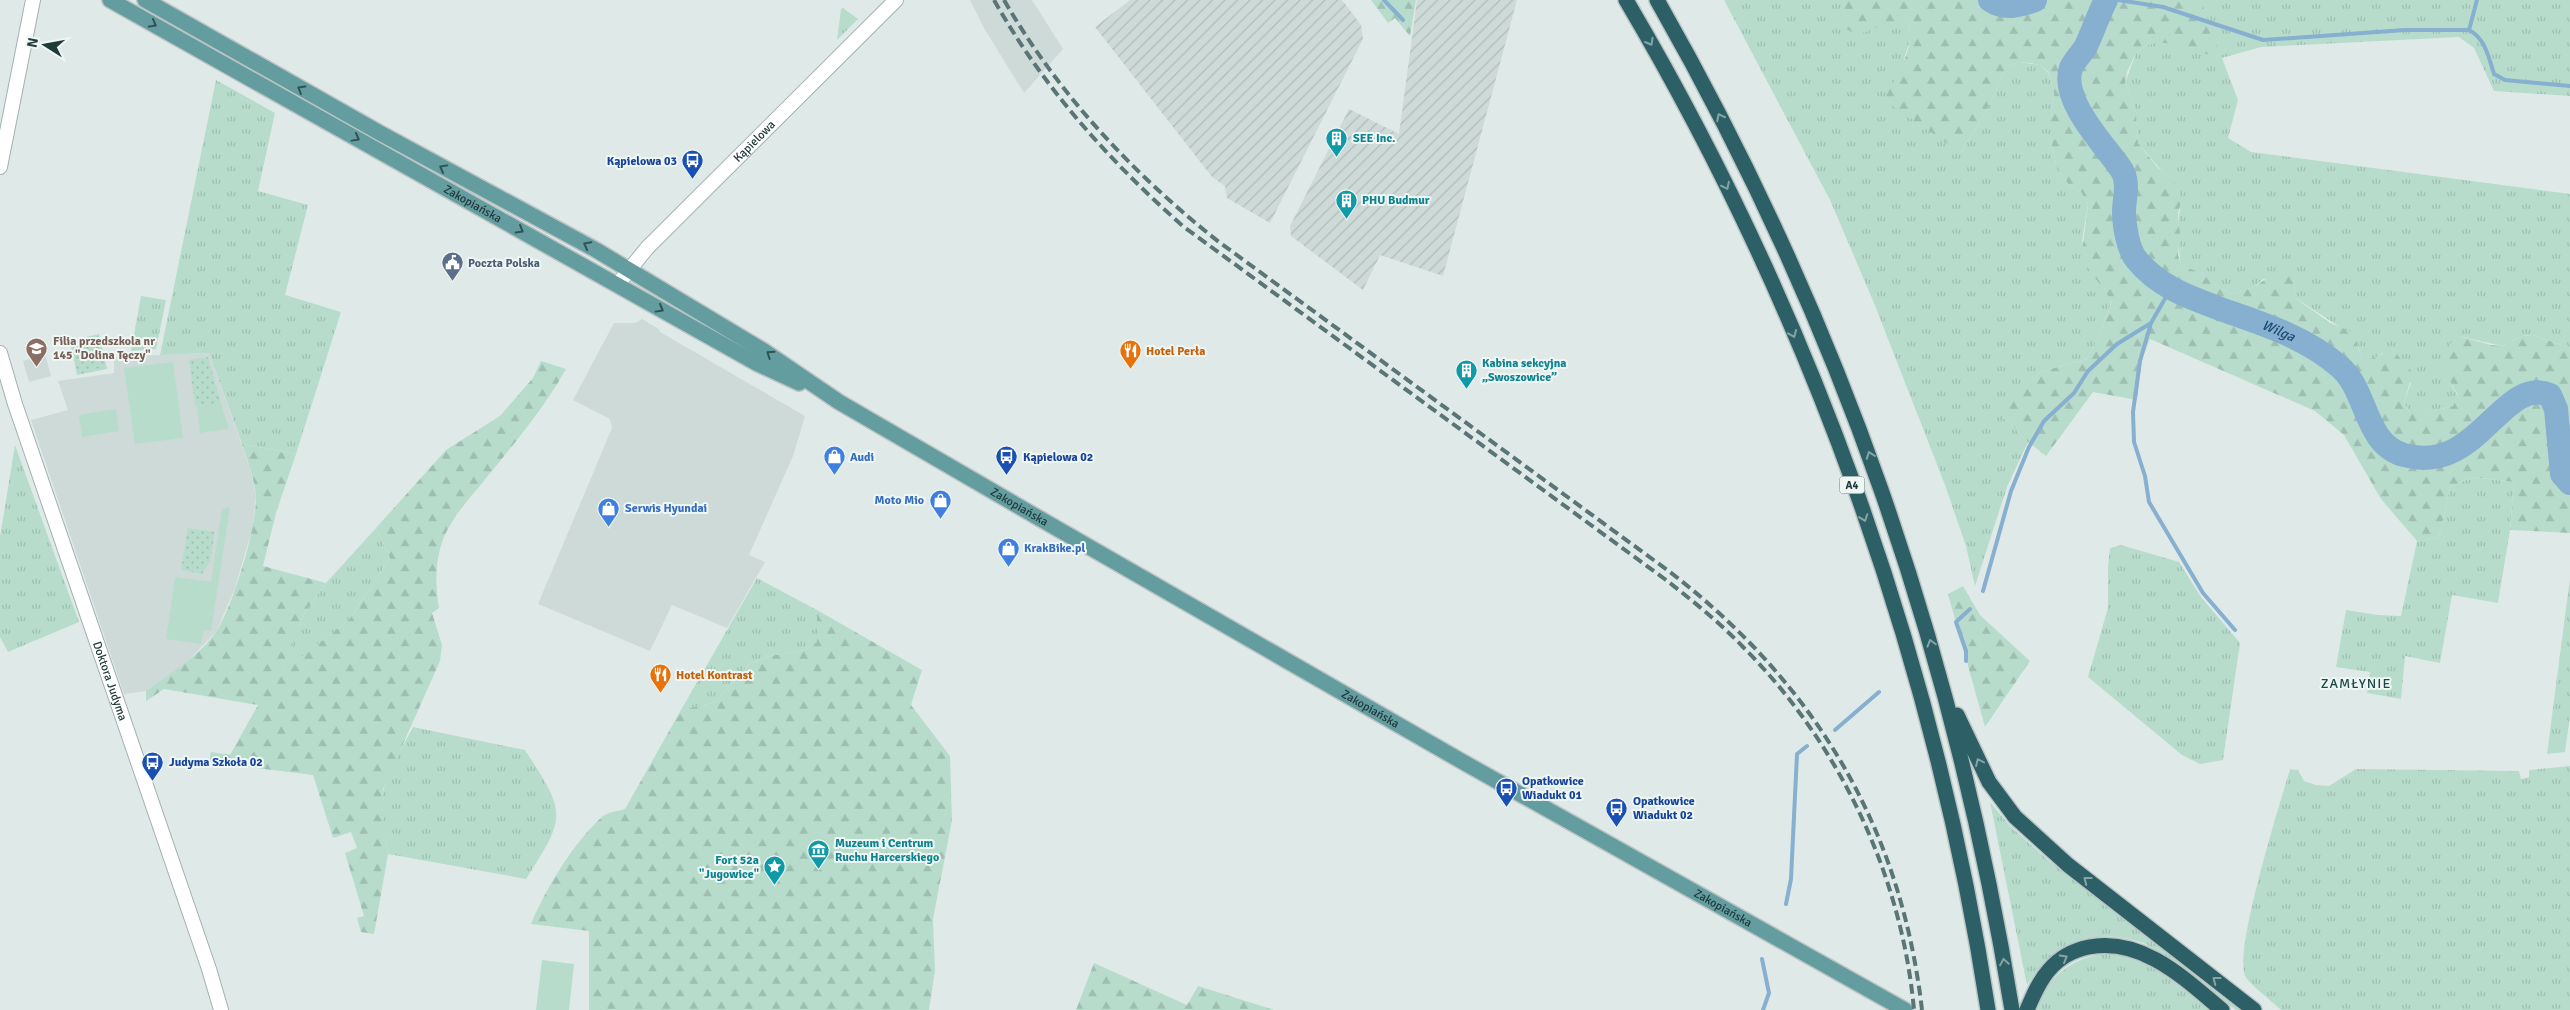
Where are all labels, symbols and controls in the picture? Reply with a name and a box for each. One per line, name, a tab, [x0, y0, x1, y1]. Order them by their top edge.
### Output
one-way arrow	[148, 18, 157, 28]
north arrow	[20, 20, 70, 70]
text: N	[23, 36, 42, 49]
one-way arrow	[1644, 37, 1654, 46]
one-way arrow	[298, 85, 307, 95]
one-way arrow	[1716, 113, 1726, 122]
street label: Kąpielowa	[730, 117, 778, 165]
building icon: SEE Inc.	[1325, 126, 1349, 157]
one-way arrow	[350, 131, 359, 141]
place label: SEE Inc.	[1353, 131, 1396, 146]
bus stop icon: Kąpielowa 03	[681, 149, 705, 180]
place label: Kąpielowa 03	[607, 154, 677, 169]
one-way arrow	[440, 164, 449, 174]
street label: Zakopiańska	[441, 181, 504, 226]
one-way arrow	[1719, 181, 1730, 190]
building icon: PHU Budmur	[1334, 188, 1358, 219]
place label: PHU Budmur	[1362, 193, 1430, 208]
one-way arrow	[514, 223, 523, 233]
one-way arrow	[583, 241, 592, 251]
public building icon: Poczta Polska	[440, 251, 464, 282]
place label: Poczta Polska	[468, 256, 540, 271]
one-way arrow	[654, 303, 663, 313]
water label: Wilga	[2260, 316, 2299, 345]
one-way arrow	[1787, 329, 1798, 338]
place label: Filia przedszkola nr 145 "Dolina Tęczy"	[53, 334, 155, 363]
school or university icon: Filia przedszkola nr 145 "Dolina Tęczy"	[25, 336, 49, 367]
restaurant icon: Hotel Perła	[1118, 339, 1142, 370]
place label: Hotel Perła	[1146, 344, 1205, 359]
one-way arrow	[766, 351, 775, 360]
place label: Kabina sekcyjna „Swoszowice”	[1482, 356, 1566, 385]
building icon: Kabina sekcyjna „Swoszowice”	[1454, 358, 1478, 389]
shop icon: Audi	[822, 445, 846, 476]
bus stop icon: Kąpielowa 02	[995, 445, 1019, 476]
place label: Audi	[850, 450, 874, 465]
place label: Kąpielowa 02	[1023, 450, 1093, 465]
one-way arrow	[1866, 451, 1876, 460]
road number: A4	[1840, 476, 1864, 494]
street label: Zakopiańska	[988, 484, 1051, 529]
shop icon: Moto Mio	[928, 488, 952, 519]
place label: Moto Mio	[875, 493, 924, 508]
shop icon: Serwis Hyundai	[597, 496, 621, 527]
place label: Serwis Hyundai	[625, 501, 707, 516]
one-way arrow	[1858, 513, 1868, 522]
shop icon: KrakBike.pl	[996, 536, 1020, 567]
place label: KrakBike.pl	[1024, 541, 1085, 556]
street label: Doktora Judyma	[90, 639, 131, 723]
one-way arrow	[1927, 639, 1937, 647]
restaurant icon: Hotel Kontrast	[648, 663, 672, 694]
place label: Hotel Kontrast	[676, 668, 753, 683]
district label: ZAMŁYNIE	[2321, 675, 2391, 692]
street label: Zakopiańska	[1339, 686, 1402, 731]
bus stop icon: Judyma Szkoła 02	[141, 750, 165, 781]
place label: Judyma Szkoła 02	[169, 755, 263, 770]
one-way arrow	[1975, 758, 1985, 767]
place label: Opatkowice Wiadukt 01	[1522, 774, 1584, 803]
bus stop icon: Opatkowice Wiadukt 01	[1494, 776, 1518, 807]
place label: Opatkowice Wiadukt 02	[1633, 794, 1695, 823]
bus stop icon: Opatkowice Wiadukt 02	[1605, 796, 1629, 827]
place label: Muzeum i Centrum Ruchu Harcerskiego	[835, 836, 939, 865]
museum icon: Muzeum i Centrum Ruchu Harcerskiego	[807, 838, 831, 869]
place label: Fort 52a "Jugowice"	[699, 853, 759, 882]
place icon: Fort 52a "Jugowice"	[763, 855, 787, 886]
one-way arrow	[2084, 877, 2093, 886]
street label: Zakopiańska	[1691, 886, 1755, 930]
one-way arrow	[2058, 954, 2067, 964]
one-way arrow	[1999, 957, 2010, 965]
one-way arrow	[2213, 977, 2222, 985]

